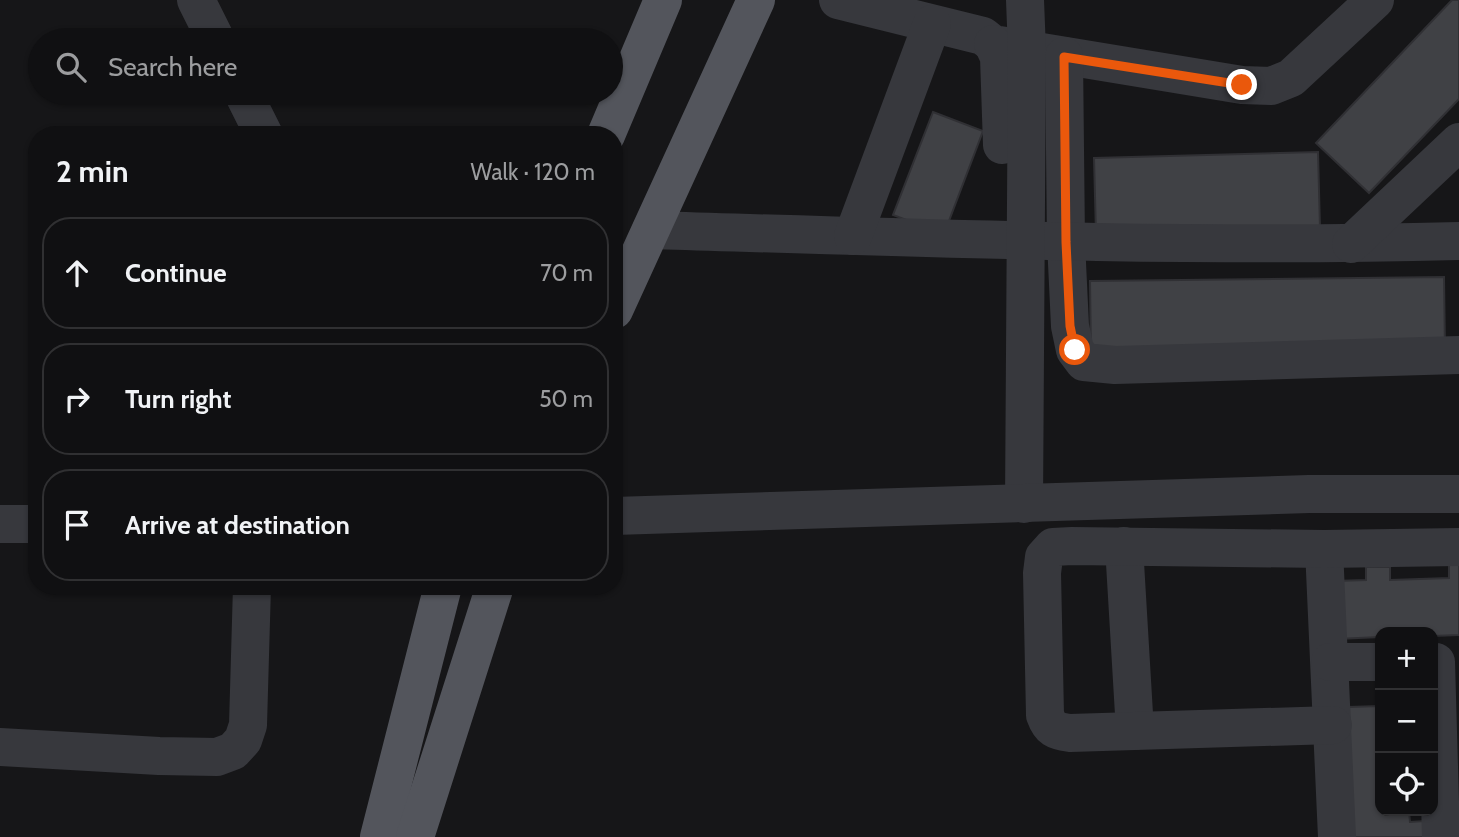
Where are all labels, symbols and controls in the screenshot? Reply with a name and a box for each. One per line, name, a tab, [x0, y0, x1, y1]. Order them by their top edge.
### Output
search box	[28, 28, 623, 105]
icon: search	[52, 48, 90, 86]
text: Search here	[108, 51, 237, 83]
route end	[1226, 69, 1257, 100]
text: 2 min	[56, 153, 128, 190]
text: Walk · 120 m	[471, 158, 595, 186]
icon: ahead	[58, 254, 96, 292]
text: Continue	[125, 257, 227, 289]
text: 70 m	[540, 259, 593, 287]
route start	[1059, 334, 1090, 365]
icon: right	[58, 380, 96, 418]
text: Turn right	[125, 383, 231, 415]
text: 50 m	[539, 385, 593, 413]
icon: arrive	[58, 506, 96, 544]
text: Arrive at destination	[125, 509, 350, 541]
map controls	[1375, 627, 1438, 816]
button: +	[1375, 627, 1438, 690]
button: −	[1375, 690, 1438, 753]
button: locate	[1375, 753, 1438, 816]

